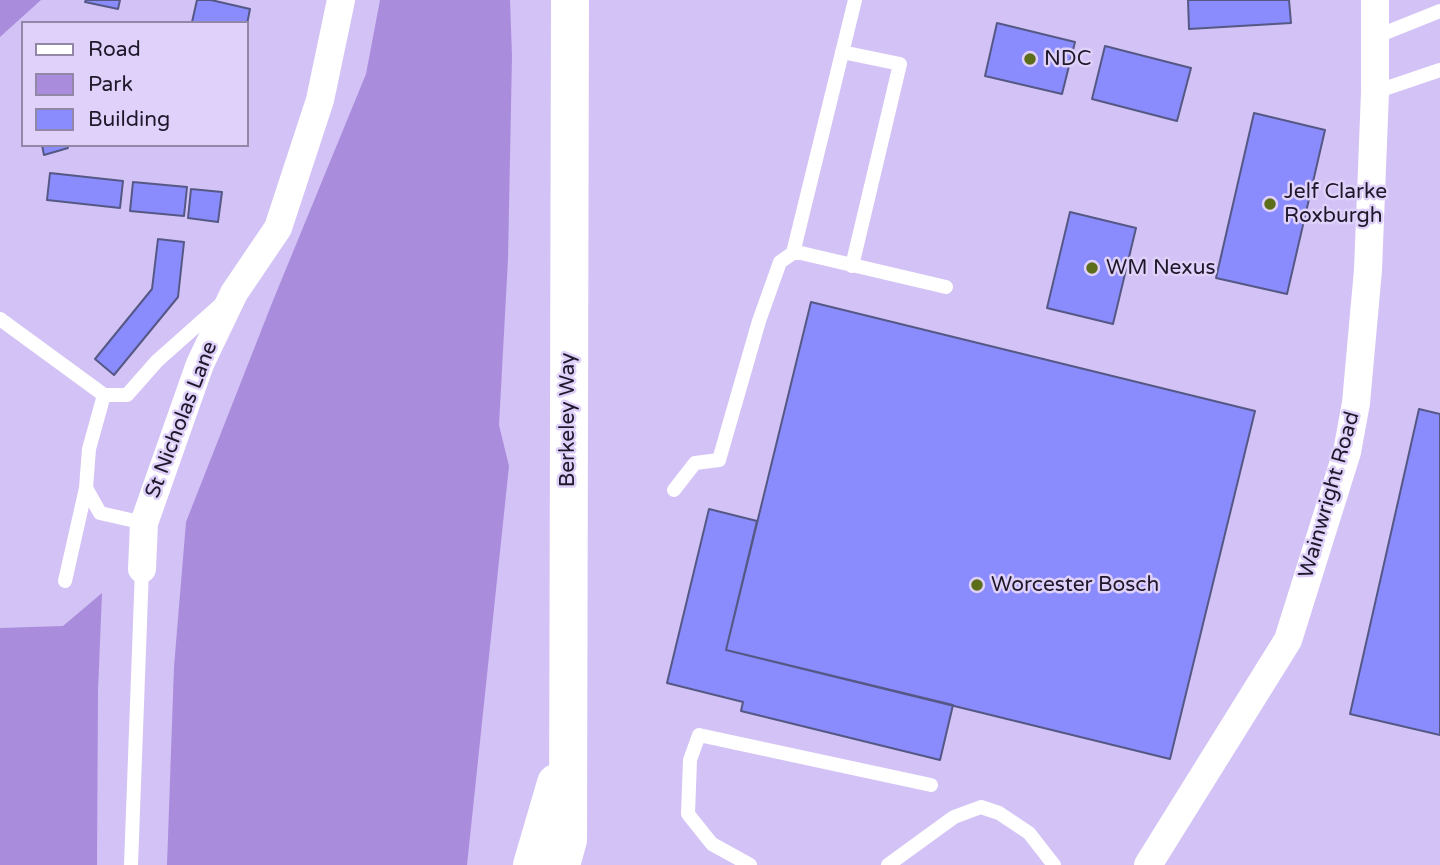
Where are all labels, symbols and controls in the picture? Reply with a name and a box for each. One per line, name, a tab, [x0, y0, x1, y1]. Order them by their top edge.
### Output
legend	[21, 21, 248, 147]
text: Road	[88, 37, 141, 62]
place label: NDC	[1044, 46, 1091, 72]
marker: NDC	[1022, 51, 1038, 67]
text: Park	[88, 72, 133, 97]
text: Building	[88, 107, 170, 132]
place label: Jelf Clarke Roxburgh	[1284, 179, 1387, 229]
marker: Jelf Clarke Roxburgh	[1262, 196, 1278, 212]
place label: WM Nexus	[1106, 255, 1216, 281]
marker: WM Nexus	[1084, 260, 1100, 276]
street label: St Nicholas Lane	[141, 338, 223, 502]
street label: Berkeley Way	[555, 353, 581, 487]
street label: Wainwright Road	[1294, 409, 1366, 581]
place label: Worcester Bosch	[991, 572, 1159, 598]
marker: Worcester Bosch	[969, 577, 985, 593]

